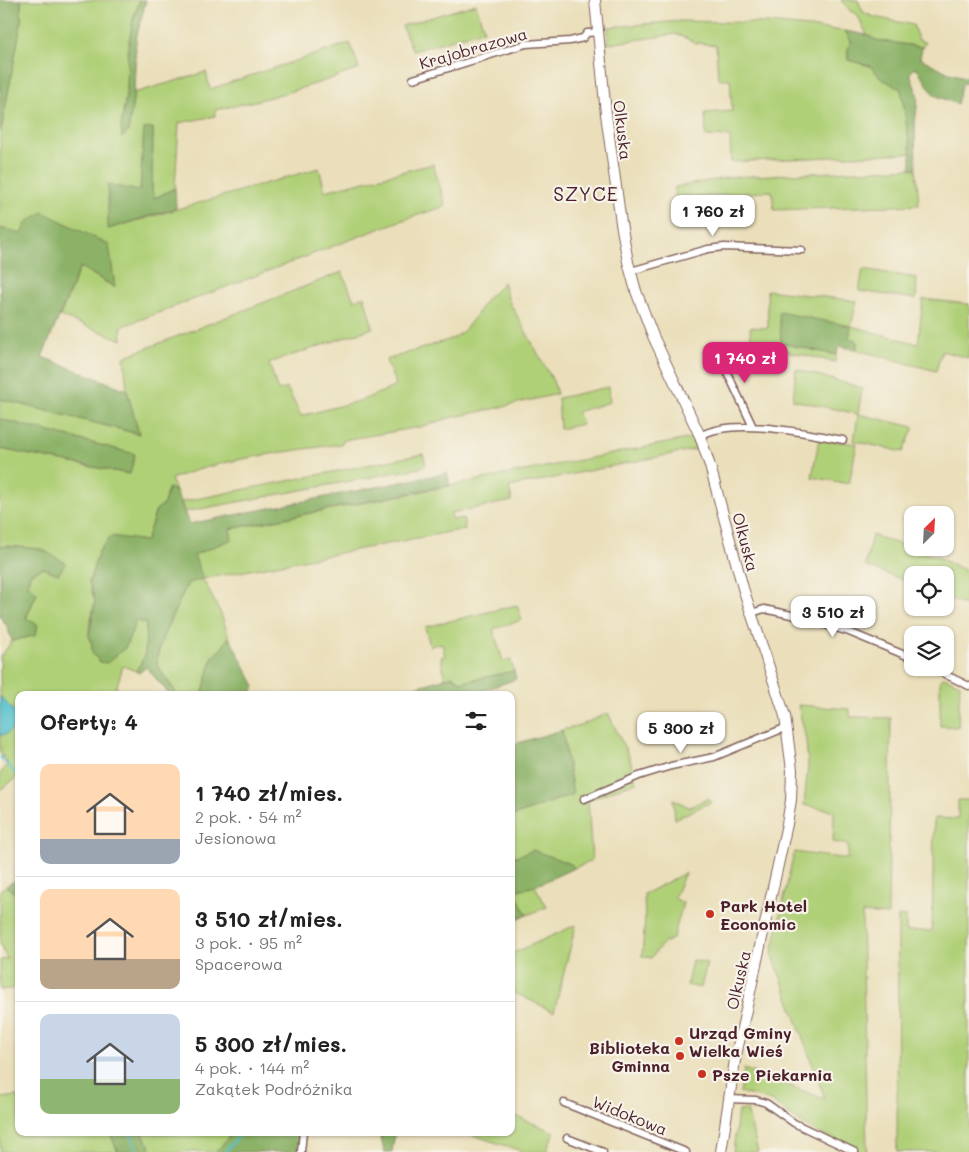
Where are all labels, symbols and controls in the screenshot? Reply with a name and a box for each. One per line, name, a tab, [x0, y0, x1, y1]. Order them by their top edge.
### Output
street label: Krajobrazowa	[416, 23, 530, 73]
street label: Olkuska	[609, 99, 637, 161]
district label: SZYCE	[553, 181, 619, 206]
pin: 1 760 zł	[661, 194, 765, 237]
text: 1 760 zł	[682, 200, 744, 221]
pin: 1 740 zł	[693, 342, 797, 384]
text: 1 740 zł	[714, 347, 776, 368]
north arrow	[904, 506, 954, 556]
map controls	[904, 506, 954, 676]
street label: Olkuska	[728, 510, 764, 574]
button: locate	[904, 566, 954, 616]
pin: 3 510 zł	[781, 596, 885, 638]
text: 3 510 zł	[802, 601, 864, 622]
button: layers	[904, 626, 954, 676]
icon: filters	[462, 707, 490, 735]
text: Oferty: 4	[40, 708, 138, 735]
pin: 5 300 zł	[629, 712, 733, 754]
text: 5 300 zł	[648, 717, 714, 738]
text: 1 740 zł/mies.	[195, 779, 343, 806]
icon: home	[80, 784, 140, 844]
text: 2 pok. · 54 m²	[195, 806, 301, 827]
text: Jesionowa	[195, 827, 277, 848]
place label: Park Hotel Economic	[720, 895, 807, 934]
text: 3 510 zł/mies.	[195, 905, 343, 932]
marker: Park Hotel Economic	[704, 908, 716, 920]
icon: home	[80, 909, 140, 969]
text: 3 pok. · 95 m²	[195, 932, 302, 953]
street label: Olkuska	[721, 948, 755, 1012]
text: Spacerowa	[195, 953, 283, 974]
place label: Urząd Gminy Wielka Wieś	[689, 1022, 792, 1061]
text: 5 300 zł/mies.	[195, 1030, 347, 1057]
icon: home	[80, 1034, 140, 1094]
marker: Urząd Gminy Wielka Wieś	[673, 1035, 685, 1047]
place label: Biblioteka Gminna	[589, 1037, 670, 1076]
marker: Biblioteka Gminna	[674, 1050, 686, 1062]
text: 4 pok. · 144 m²	[195, 1057, 309, 1078]
place label: Psze Piekarnia	[712, 1064, 833, 1085]
marker: Psze Piekarnia	[696, 1068, 708, 1080]
text: Zakątek Podróżnika	[195, 1078, 353, 1099]
street label: Widokowa	[589, 1090, 671, 1140]

